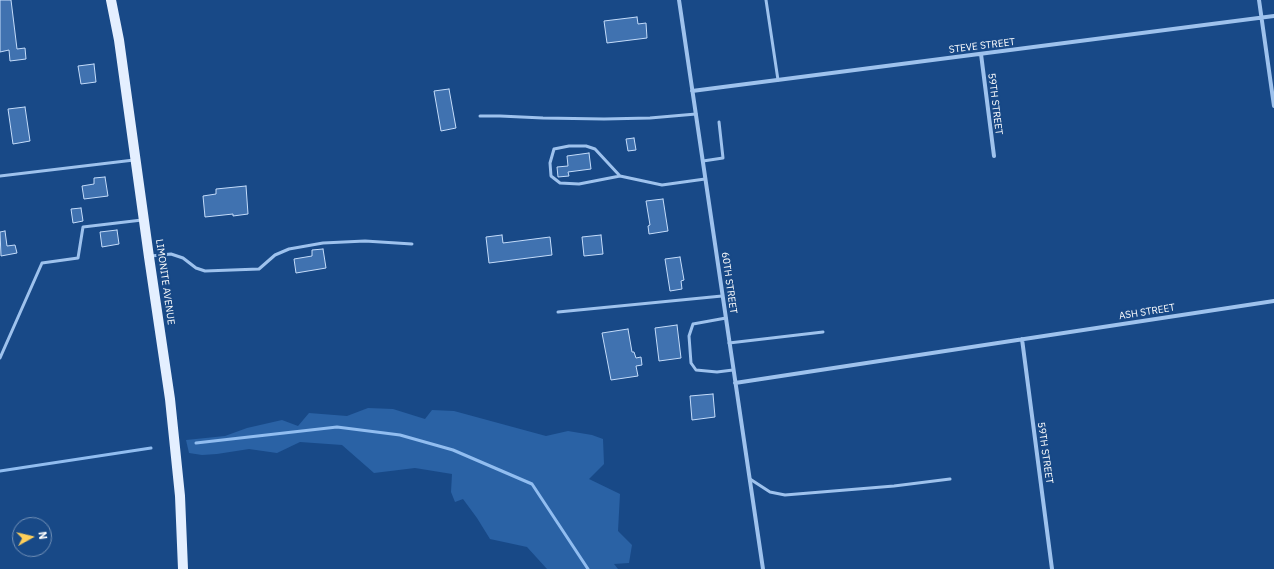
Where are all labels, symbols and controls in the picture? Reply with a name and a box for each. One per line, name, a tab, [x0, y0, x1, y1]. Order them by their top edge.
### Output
street label: STEVE STREET	[948, 36, 1016, 56]
street label: 59TH STREET	[985, 72, 1005, 136]
street label: LIMONITE AVENUE	[153, 238, 177, 326]
street label: 60TH STREET	[719, 251, 739, 315]
street label: ASH STREET	[1118, 302, 1176, 322]
street label: 59TH STREET	[1035, 421, 1055, 485]
north arrow	[12, 517, 52, 557]
text: N	[35, 531, 50, 540]

